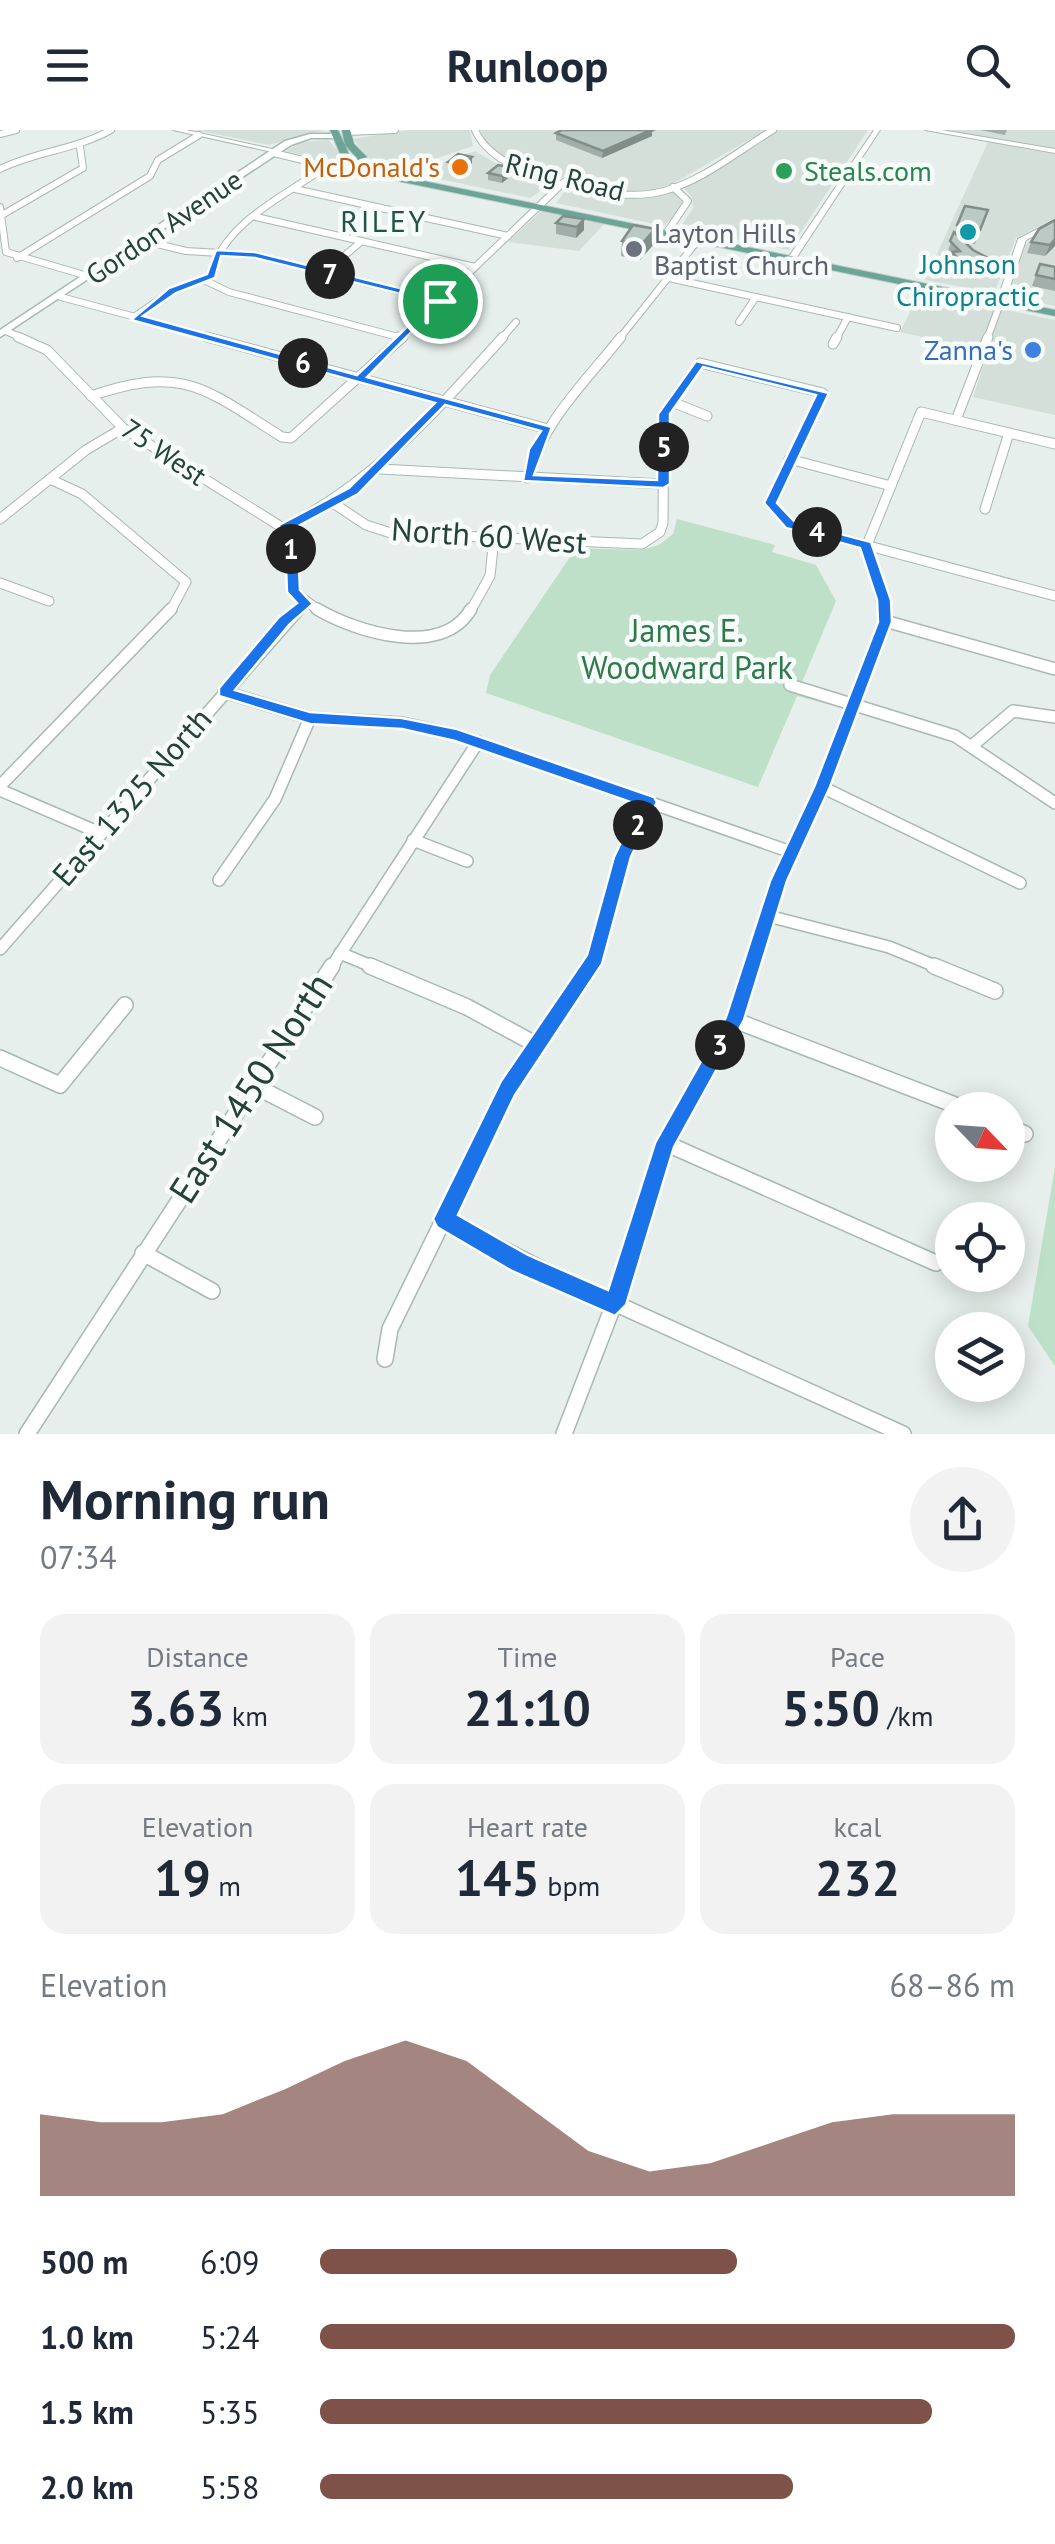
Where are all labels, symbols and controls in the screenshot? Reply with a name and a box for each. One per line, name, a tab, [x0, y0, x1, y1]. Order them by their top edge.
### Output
text: Runloop	[447, 36, 608, 94]
icon: menu	[40, 38, 95, 93]
icon: search	[960, 38, 1015, 93]
street label: Ring Road	[502, 144, 628, 209]
place label: McDonald's	[303, 148, 440, 185]
place label: Steals.com	[804, 152, 932, 189]
marker: McDonald's	[449, 156, 471, 178]
marker: Steals.com	[773, 160, 795, 182]
street label: Gordon Avenue	[78, 161, 249, 293]
district label: RILEY	[340, 201, 428, 240]
place label: Layton Hills Baptist Church	[654, 214, 829, 283]
marker: Johnson Chiropractic	[957, 221, 979, 243]
marker: Layton Hills Baptist Church	[623, 238, 645, 260]
place label: Johnson Chiropractic	[896, 245, 1040, 314]
pin: 7	[305, 249, 355, 299]
text: 7	[322, 255, 338, 292]
pin	[398, 259, 483, 344]
icon: arrive	[413, 274, 468, 329]
place label: Zanna's	[924, 331, 1013, 368]
pin: 6	[278, 338, 328, 388]
marker: Zanna's	[1022, 339, 1044, 361]
text: 6	[295, 344, 311, 381]
street label: 75 West	[115, 410, 214, 494]
pin: 5	[639, 422, 689, 472]
text: 5	[656, 428, 672, 465]
street label: North 60 West	[390, 507, 588, 563]
pin: 4	[792, 507, 842, 557]
text: 4	[809, 513, 825, 550]
pin: 1	[266, 524, 316, 574]
text: 1	[283, 530, 299, 567]
park label: James E. Woodward Park	[581, 609, 793, 688]
street label: East 1325 North	[42, 698, 220, 894]
pin: 2	[613, 800, 663, 850]
text: 2	[630, 806, 646, 843]
street label: East 1450 North	[157, 963, 342, 1212]
pin: 3	[695, 1020, 745, 1070]
text: 3	[712, 1026, 728, 1063]
north arrow	[935, 1092, 1025, 1182]
map controls	[935, 1092, 1025, 1402]
button: locate	[935, 1202, 1025, 1292]
button: layers	[935, 1312, 1025, 1402]
text: Morning run	[40, 1463, 330, 1534]
button: share	[910, 1467, 1015, 1572]
text: 07:34	[40, 1536, 117, 1578]
text: Distance	[146, 1638, 249, 1675]
text: Time	[497, 1638, 558, 1675]
text: Pace	[830, 1638, 885, 1675]
text: 3.63	[127, 1675, 224, 1740]
text: 21:10	[464, 1675, 591, 1740]
text: 5:50	[781, 1675, 880, 1740]
text: km	[224, 1697, 268, 1734]
text: /km	[880, 1697, 934, 1734]
text: Elevation	[142, 1808, 253, 1845]
text: Heart rate	[467, 1808, 588, 1845]
text: kcal	[834, 1808, 881, 1845]
text: 19	[154, 1845, 211, 1910]
text: 145	[455, 1845, 540, 1910]
text: 232	[815, 1845, 900, 1910]
text: m	[211, 1867, 241, 1904]
text: bpm	[540, 1867, 600, 1904]
text: Elevation	[40, 1964, 167, 2006]
text: 68–86 m	[890, 1964, 1015, 2006]
text: 500 m	[40, 2241, 128, 2283]
text: 6:09	[200, 2241, 259, 2283]
text: 1.0 km	[40, 2316, 134, 2358]
text: 5:24	[200, 2316, 259, 2358]
text: 1.5 km	[40, 2391, 134, 2433]
text: 5:35	[200, 2391, 259, 2433]
text: 2.0 km	[40, 2466, 134, 2508]
text: 5:58	[200, 2466, 259, 2508]

